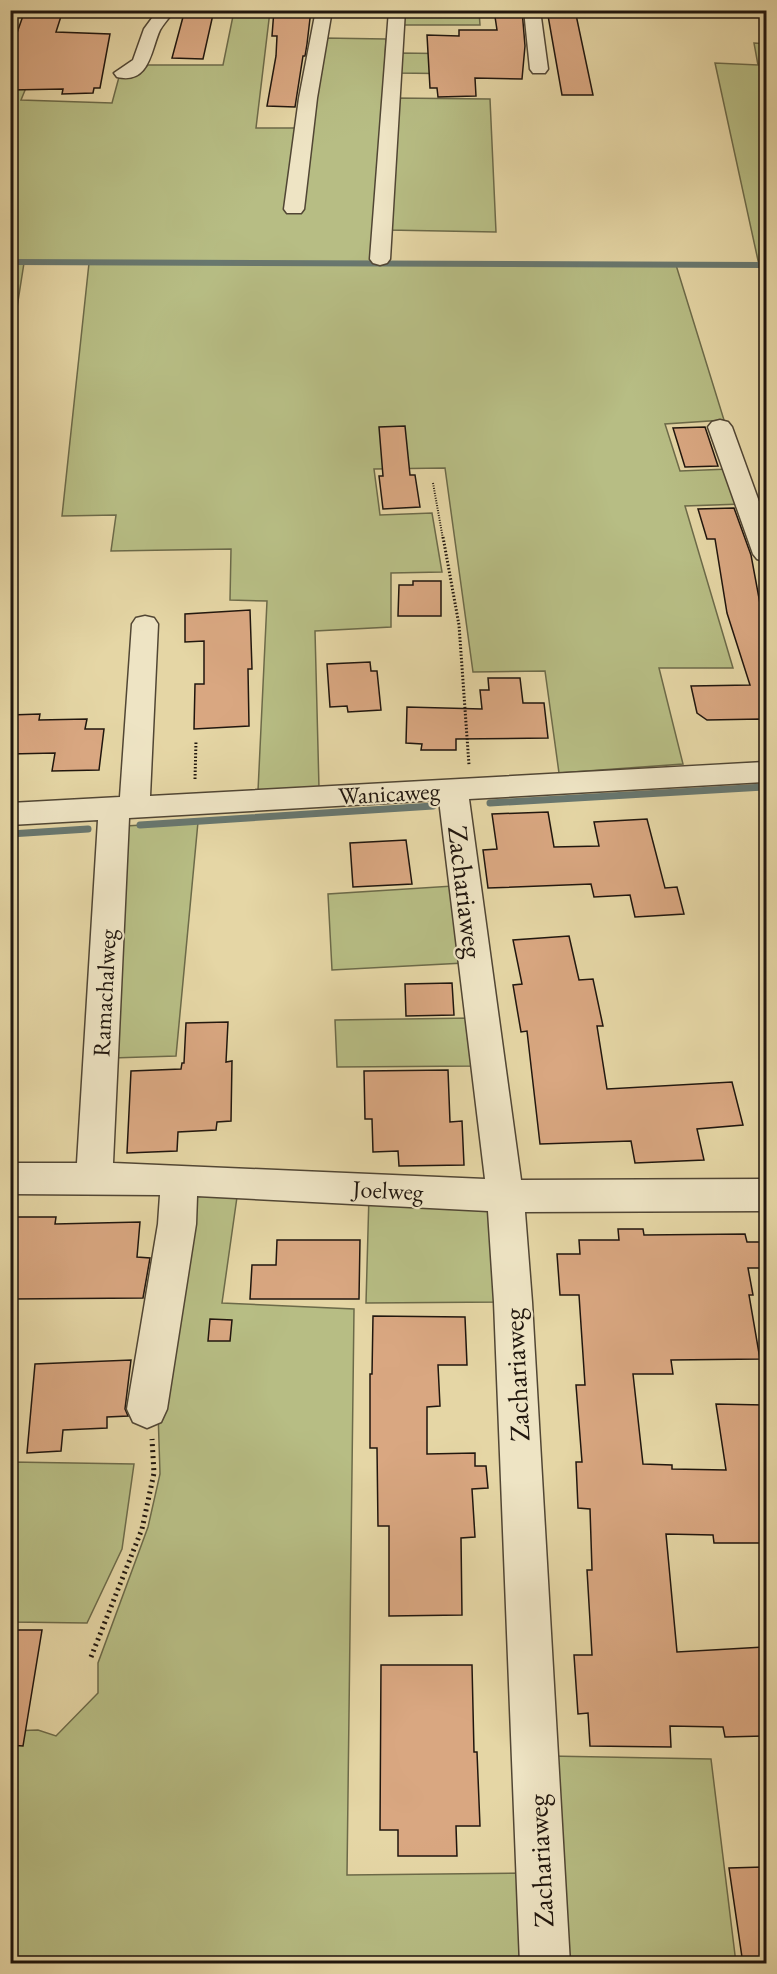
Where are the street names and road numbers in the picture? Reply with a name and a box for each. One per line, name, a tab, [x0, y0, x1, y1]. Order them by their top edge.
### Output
street label: Wanicaweg	[337, 775, 441, 811]
street label: Zachariaweg	[440, 824, 492, 961]
street label: Ramachalweg	[85, 928, 123, 1058]
street label: Joelweg	[350, 1173, 425, 1207]
street label: Zachariaweg	[494, 1307, 537, 1443]
street label: Zachariaweg	[518, 1793, 561, 1929]

